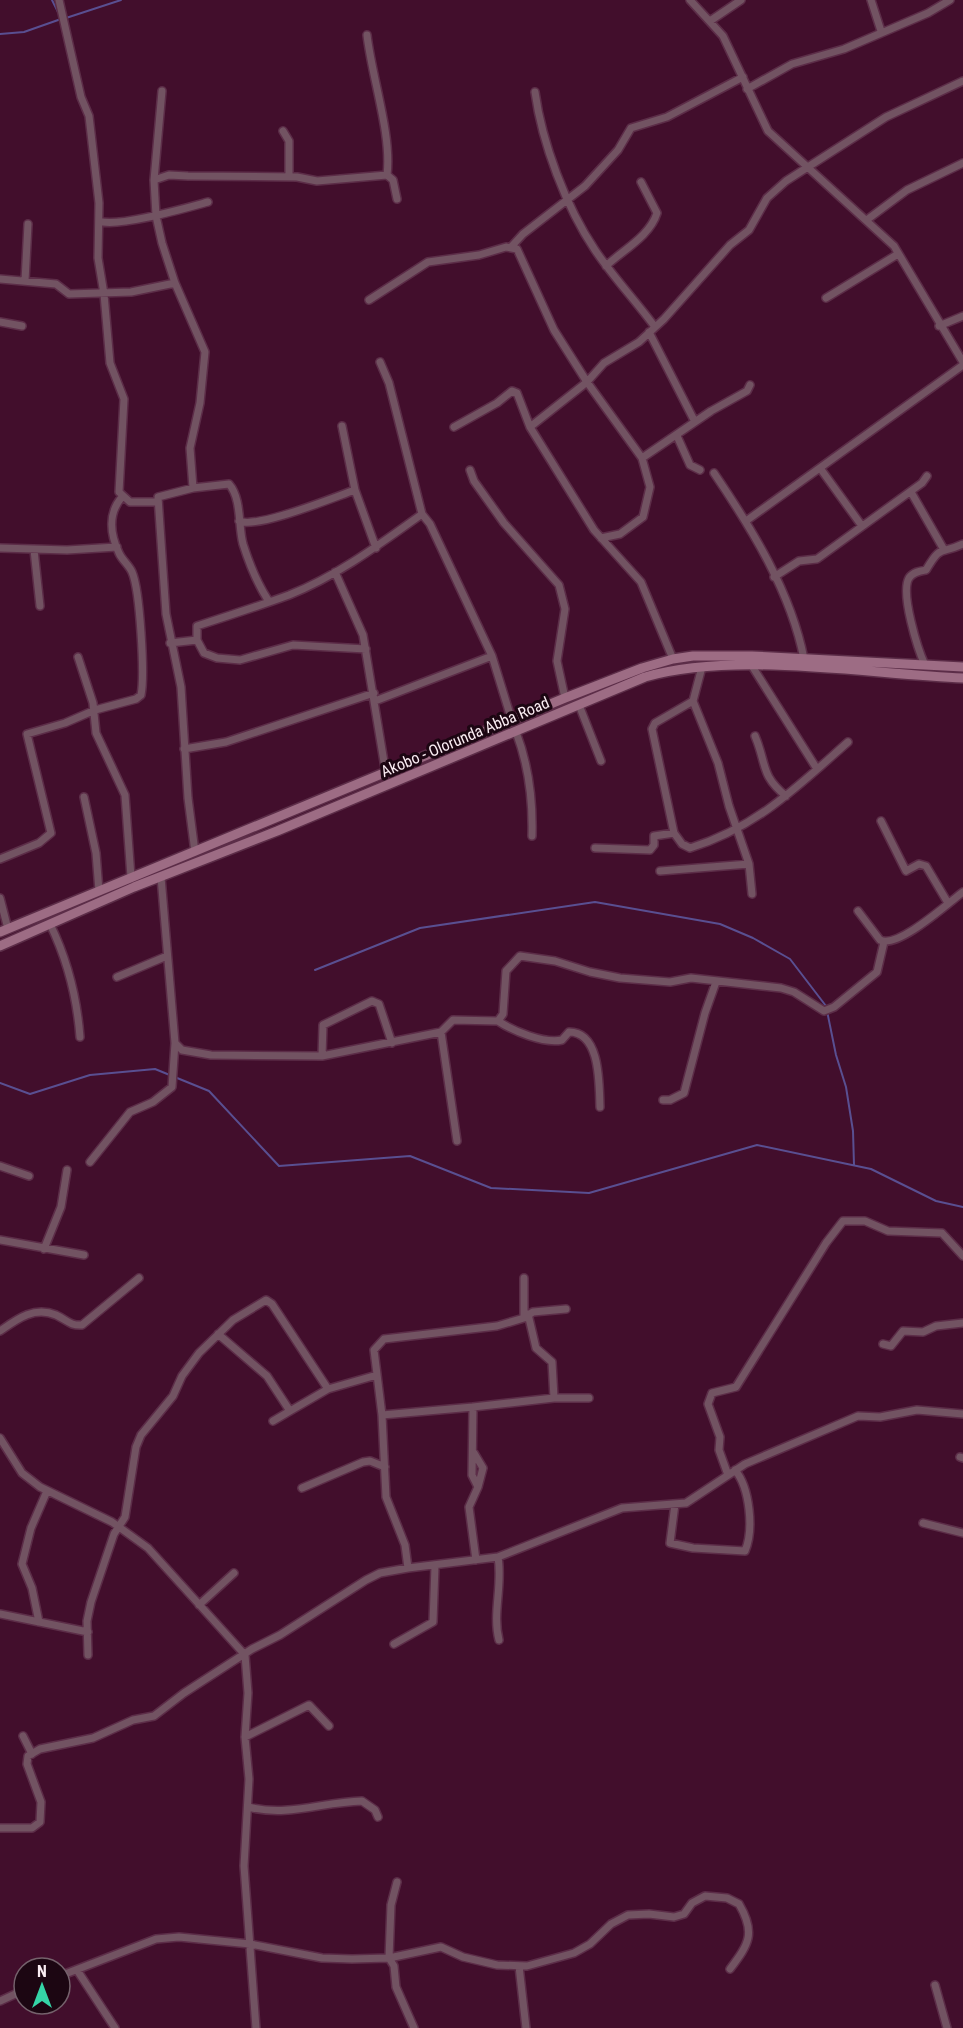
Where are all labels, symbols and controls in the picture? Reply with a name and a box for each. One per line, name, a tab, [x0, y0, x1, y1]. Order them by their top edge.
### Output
street label: Akobo - Olorunda Abba Road	[378, 693, 552, 781]
north arrow	[12, 1956, 72, 2016]
text: N	[37, 1962, 47, 1981]

